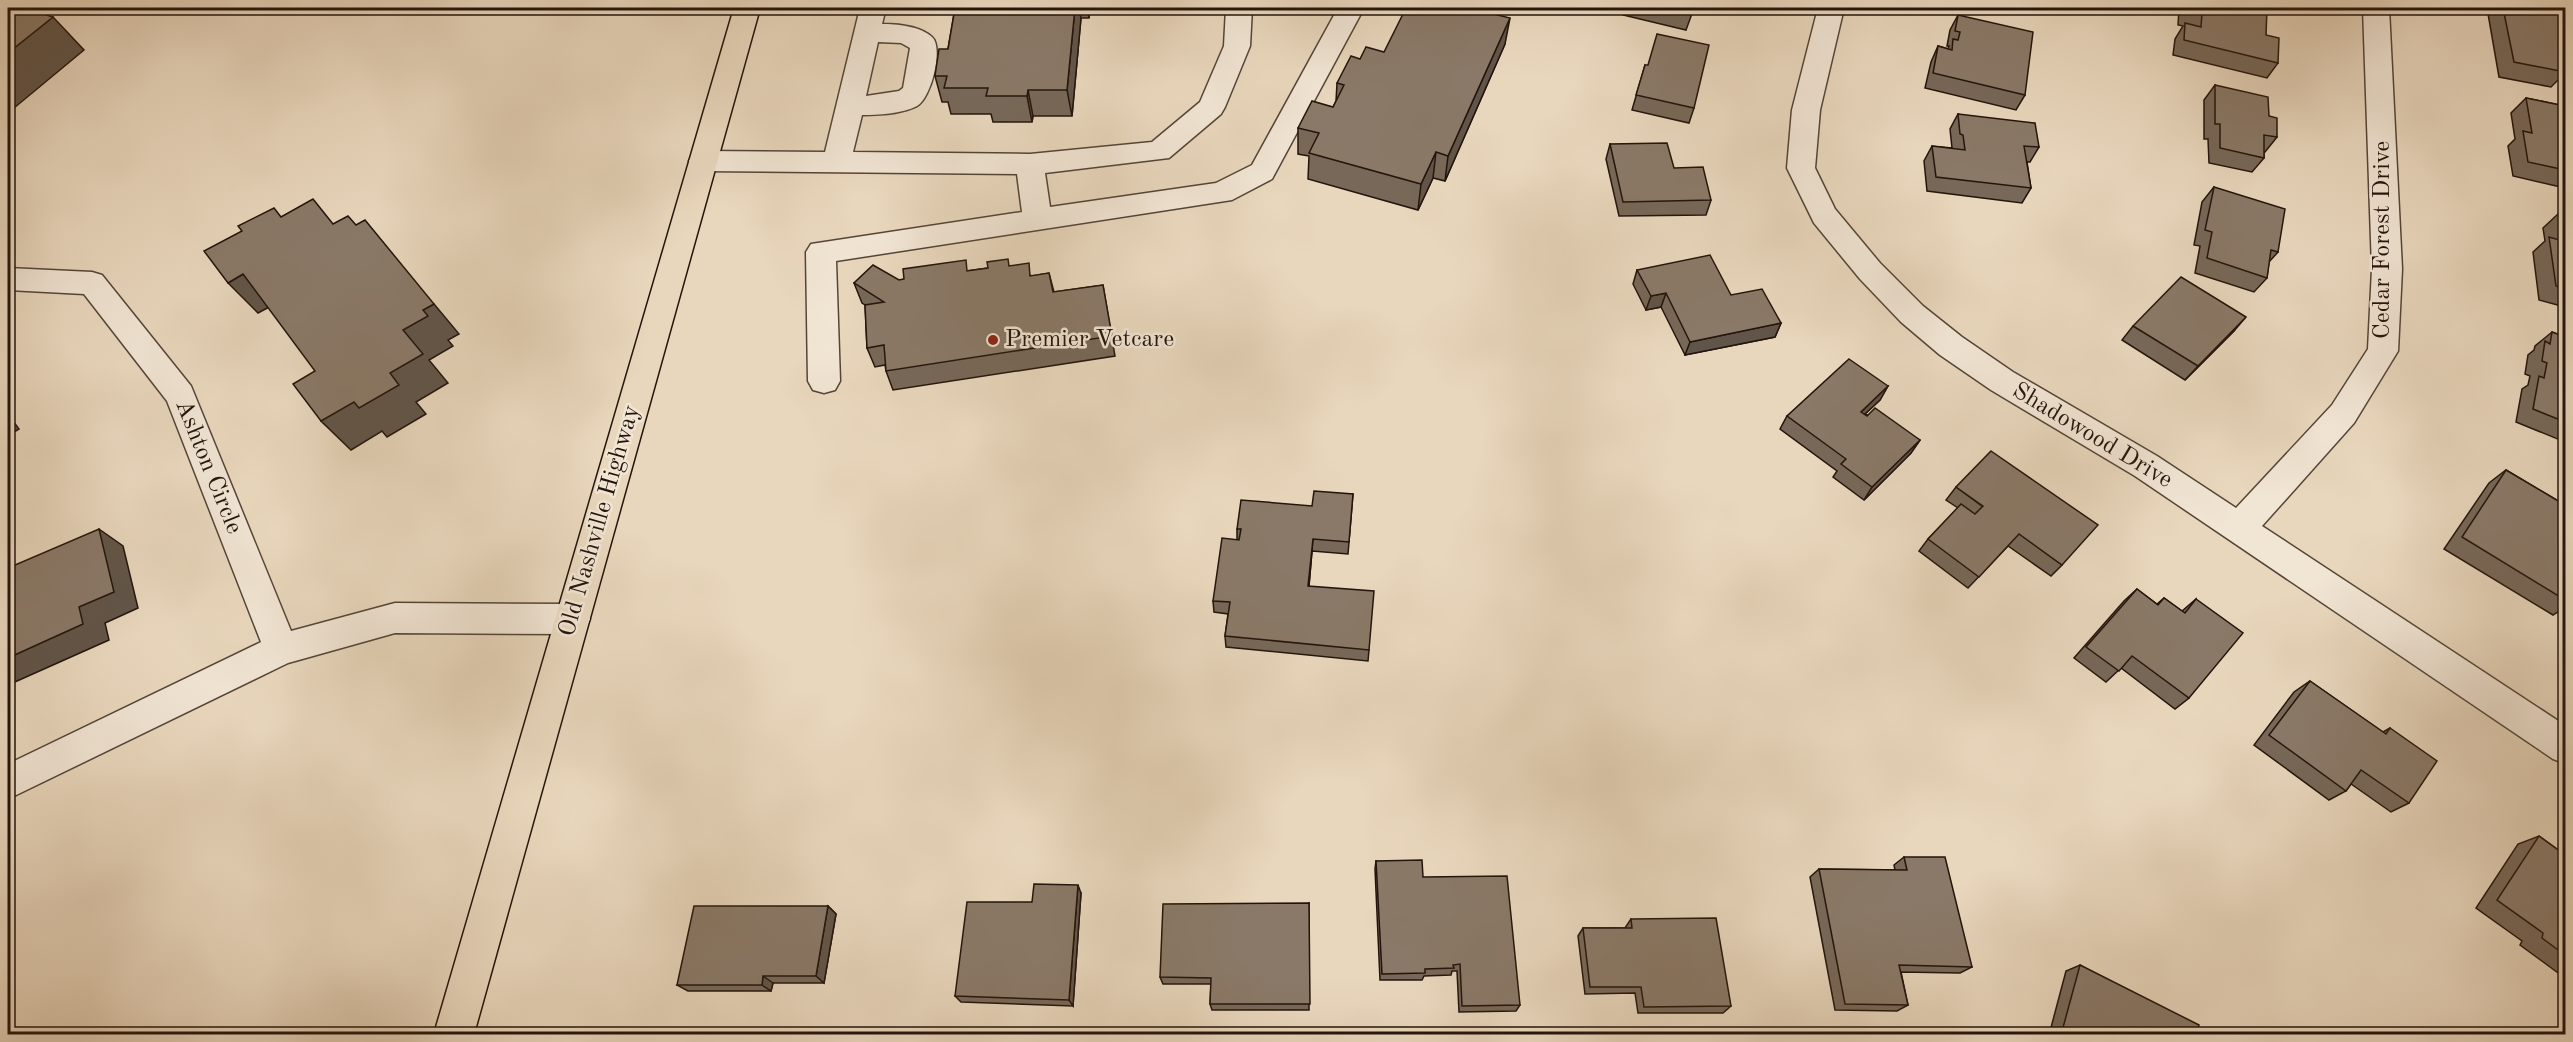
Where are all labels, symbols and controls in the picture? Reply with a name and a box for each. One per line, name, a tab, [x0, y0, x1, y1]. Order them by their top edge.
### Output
street label: Cedar Forest Drive	[2371, 141, 2395, 339]
place label: Premier Vetcare	[1005, 328, 1174, 352]
marker: Premier Vetcare	[986, 333, 1000, 347]
street label: Shadowood Drive	[2008, 379, 2176, 493]
street label: Ashton Circle	[170, 397, 246, 537]
street label: Old Nashville Highway	[555, 402, 645, 640]

